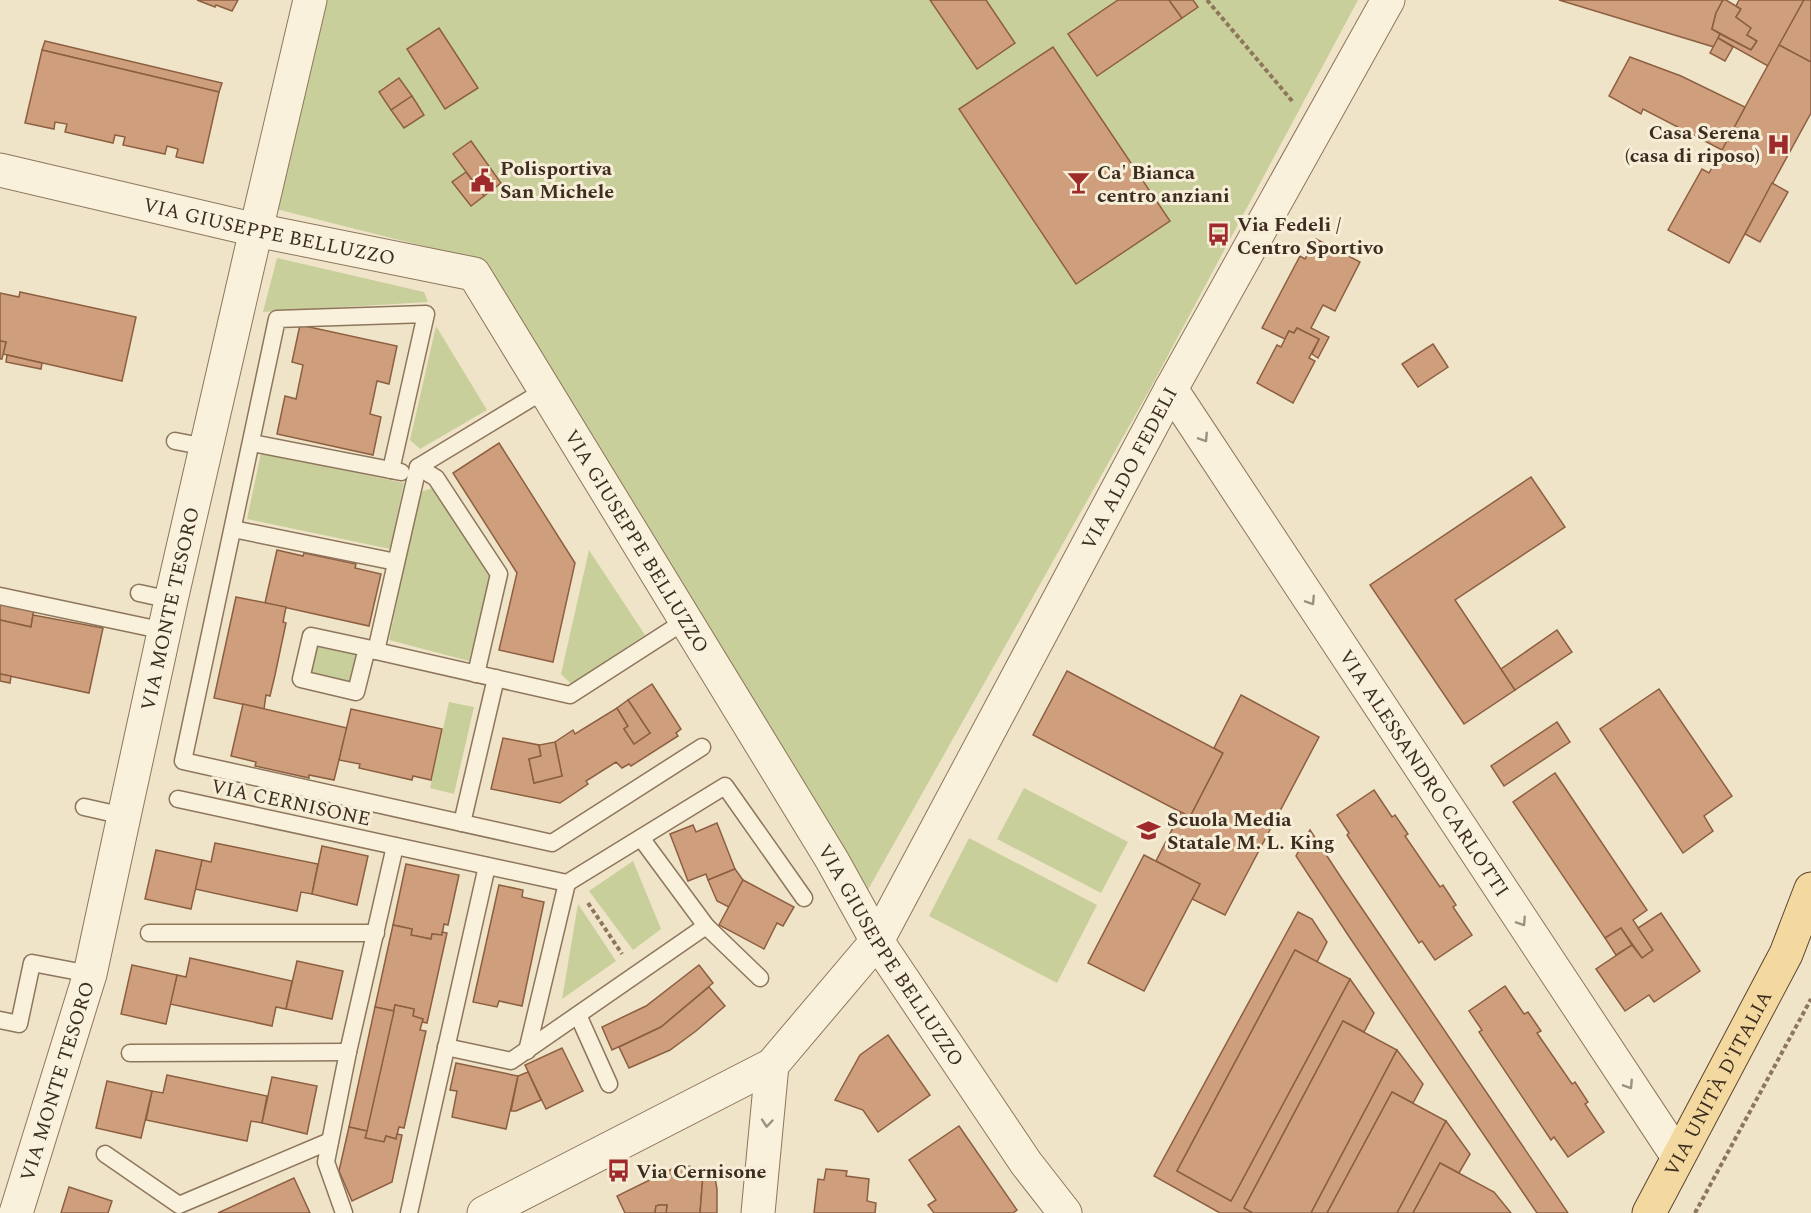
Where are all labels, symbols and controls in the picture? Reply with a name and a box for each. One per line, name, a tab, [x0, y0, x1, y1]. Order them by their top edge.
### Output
place label: Casa Serena (casa di riposo)	[1625, 118, 1761, 171]
hospital icon: Casa Serena (casa di riposo)	[1765, 131, 1791, 157]
place label: Polisportiva San Michele	[500, 154, 614, 207]
place label: Ca' Bianca centro anziani	[1097, 158, 1230, 211]
public building icon: Polisportiva San Michele	[469, 167, 495, 193]
bar icon: Ca' Bianca centro anziani	[1066, 170, 1092, 196]
street label: VIA GIUSEPPE BELLUZZO	[140, 190, 398, 274]
place label: Via Fedeli / Centro Sportivo	[1237, 210, 1384, 263]
bus stop icon: Via Fedeli / Centro Sportivo	[1206, 222, 1232, 248]
street label: VIA ALDO FEDELI	[1074, 382, 1186, 556]
street label: VIA GIUSEPPE BELLUZZO	[556, 424, 716, 659]
one-way arrow	[1196, 432, 1208, 442]
street label: VIA MONTE TESORO	[133, 504, 208, 714]
one-way arrow	[1304, 594, 1315, 605]
street label: VIA ALESSANDRO CARLOTTI	[1331, 644, 1516, 903]
street label: VIA CERNISONE	[208, 771, 373, 835]
place label: Scuola Media Statale M. L. King	[1167, 805, 1335, 858]
school or university icon: Scuola Media Statale M. L. King	[1136, 817, 1162, 843]
street label: VIA GIUSEPPE BELLUZZO	[810, 839, 971, 1073]
one-way arrow	[1515, 915, 1526, 926]
street label: VIA MONTE TESORO	[13, 978, 103, 1185]
street label: VIA UNITÀ D'ITALIA	[1657, 985, 1780, 1182]
one-way arrow	[1622, 1078, 1633, 1089]
one-way arrow	[761, 1118, 774, 1127]
place label: Via Cernisone	[636, 1157, 767, 1187]
bus stop icon: Via Cernisone	[605, 1158, 631, 1184]

